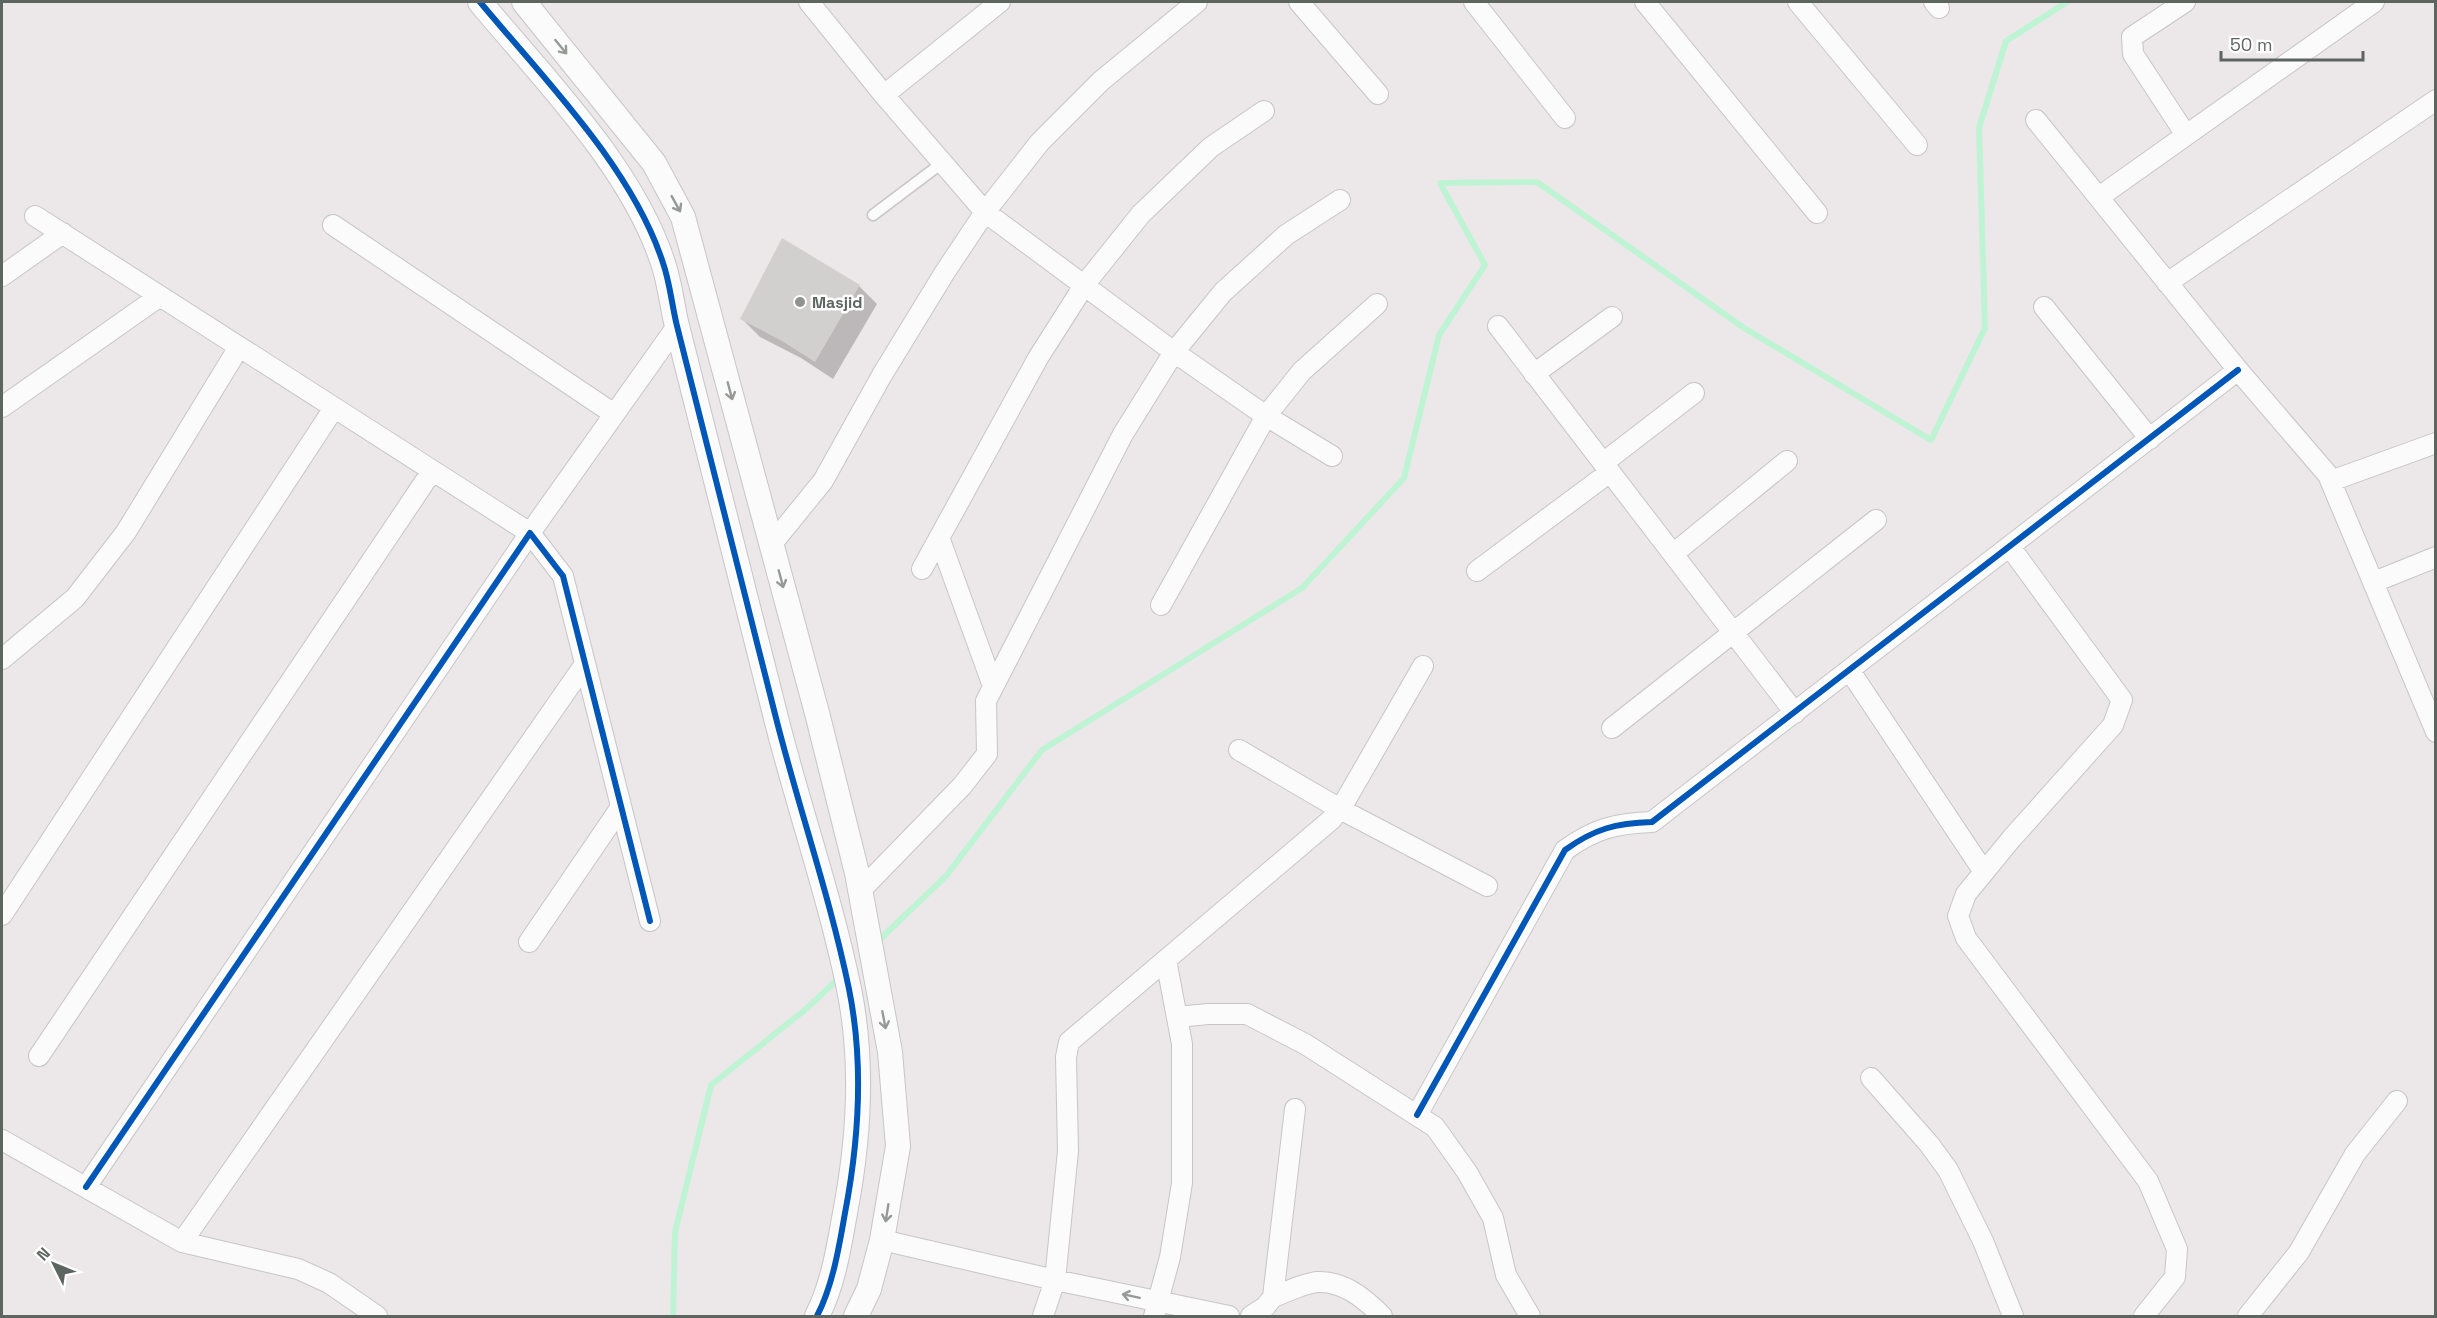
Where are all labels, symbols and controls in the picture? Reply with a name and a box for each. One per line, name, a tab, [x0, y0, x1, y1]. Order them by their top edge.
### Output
scale bar	[2221, 24, 2364, 62]
text: 50 m	[2230, 33, 2272, 56]
one-way arrow	[554, 39, 567, 55]
one-way arrow	[671, 194, 682, 212]
place label: Masjid	[812, 292, 862, 313]
marker: Masjid	[793, 295, 807, 309]
one-way arrow	[725, 381, 736, 400]
one-way arrow	[775, 569, 787, 588]
one-way arrow	[879, 1010, 890, 1029]
one-way arrow	[881, 1203, 892, 1222]
north arrow	[24, 1234, 84, 1294]
text: N	[32, 1243, 55, 1265]
one-way arrow	[1122, 1290, 1141, 1301]

